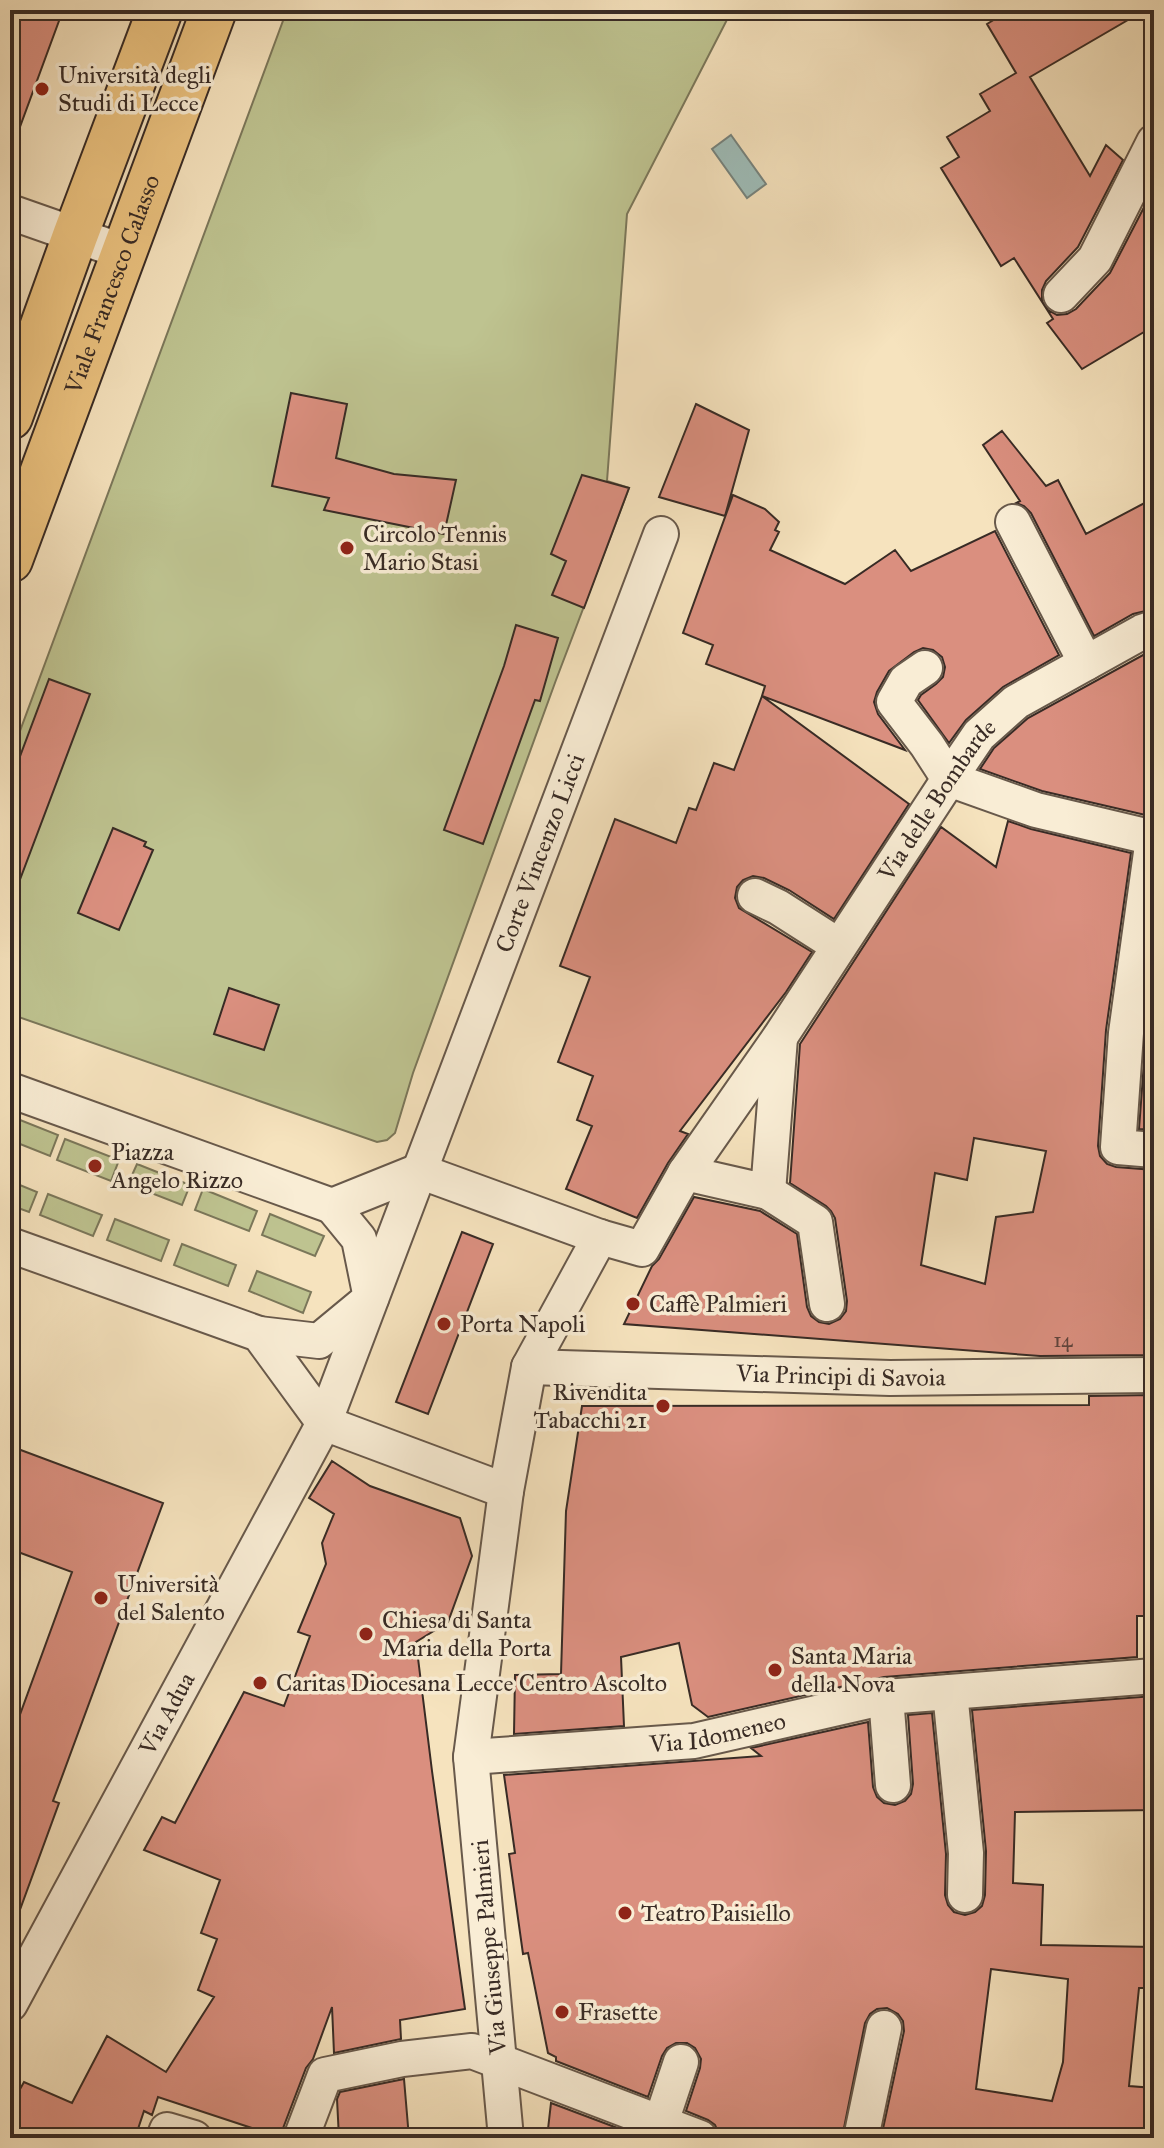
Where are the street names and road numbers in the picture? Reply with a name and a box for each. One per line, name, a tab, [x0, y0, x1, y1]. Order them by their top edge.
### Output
street label: Viale Francesco Calasso	[58, 171, 167, 399]
street label: Via delle Bombarde	[871, 712, 1002, 887]
street label: Corte Vincenzo Licci	[489, 749, 592, 957]
street label: Via Principi di Savoia	[735, 1358, 946, 1393]
street label: Via Adua	[132, 1666, 202, 1761]
street label: Via Idomeneo	[647, 1706, 788, 1759]
street label: Via Giuseppe Palmieri	[465, 1838, 513, 2057]

